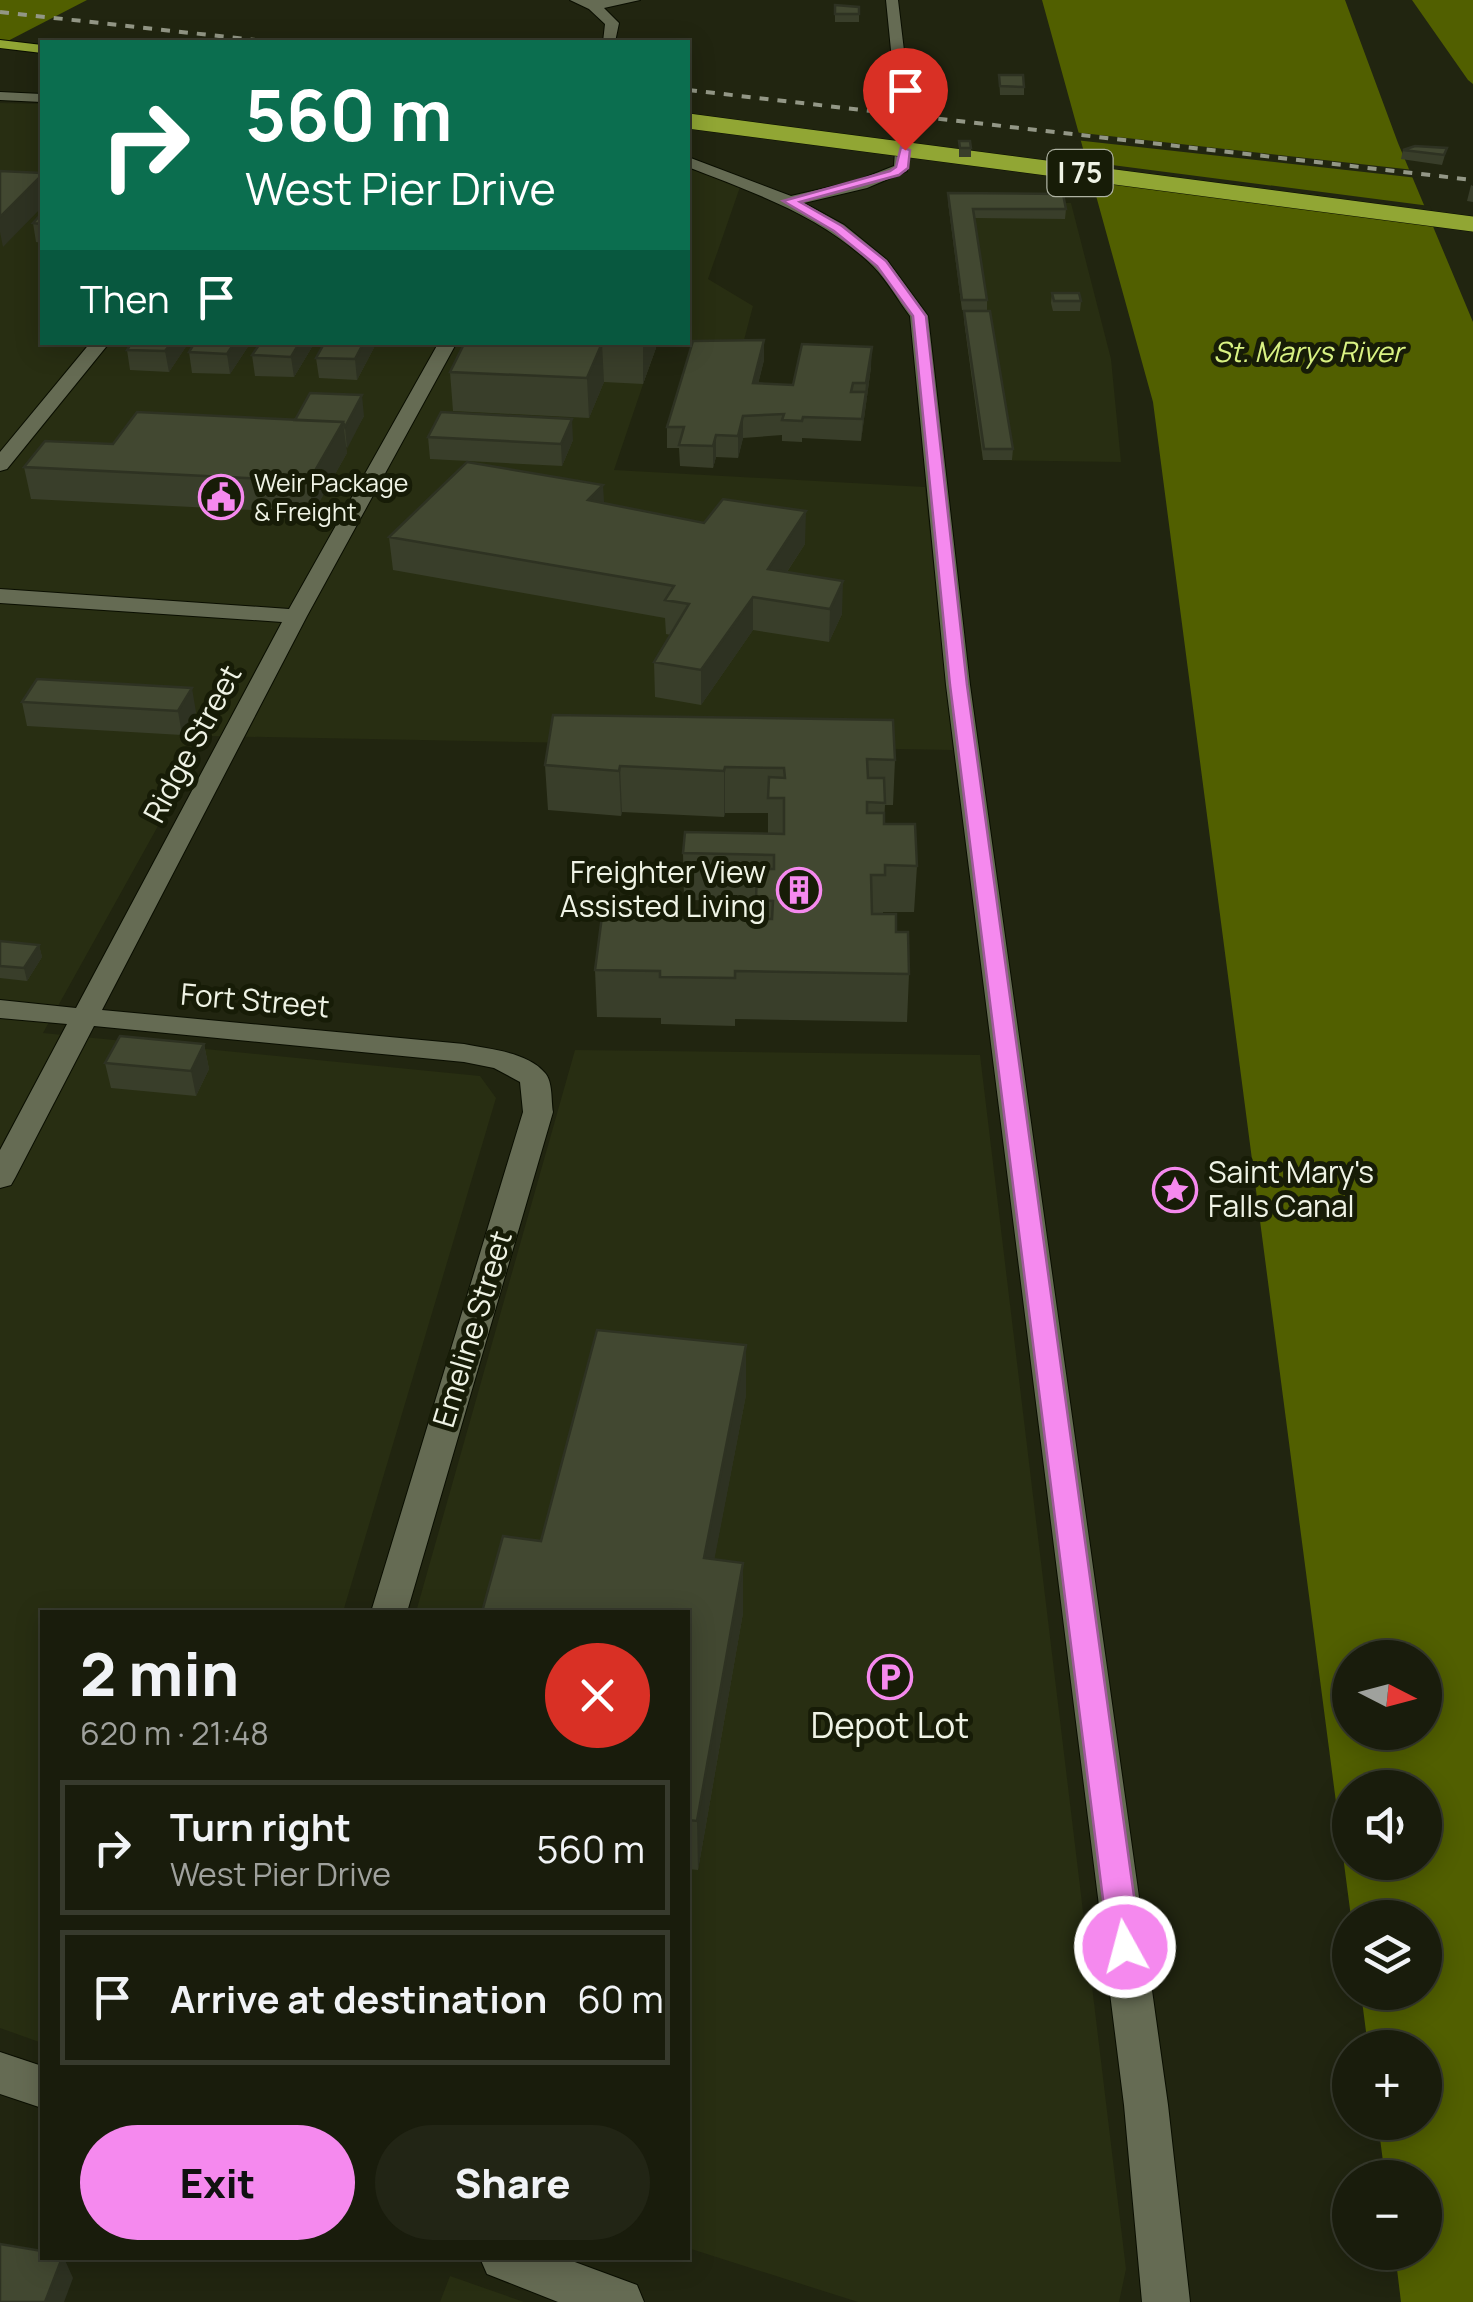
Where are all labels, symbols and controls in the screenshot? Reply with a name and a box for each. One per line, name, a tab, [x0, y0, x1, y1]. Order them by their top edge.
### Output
pin	[863, 48, 948, 151]
icon: arrive	[878, 63, 933, 118]
text: 560 m	[245, 66, 453, 162]
icon: right	[80, 80, 210, 210]
road number: I 75	[1048, 150, 1112, 196]
text: West Pier Drive	[245, 157, 556, 219]
icon: arrive	[189, 270, 244, 325]
text: Then	[80, 272, 169, 324]
water label: St. Marys River	[1213, 332, 1407, 370]
place label: Weir Package & Freight	[254, 465, 408, 529]
public building icon: Weir Package & Freight	[198, 474, 244, 520]
street label: Ridge Street	[133, 657, 250, 829]
place label: Freighter View Assisted Living	[560, 851, 766, 926]
building icon: Freighter View Assisted Living	[776, 867, 822, 913]
street label: Fort Street	[179, 973, 331, 1026]
place label: Saint Mary's Falls Canal	[1208, 1151, 1374, 1226]
place icon: Saint Mary's Falls Canal	[1152, 1167, 1198, 1213]
street label: Emeline Street	[422, 1225, 521, 1432]
text: 2 min	[80, 1632, 239, 1714]
north arrow	[1332, 1640, 1442, 1750]
map controls	[1332, 1640, 1442, 2270]
button: close	[545, 1643, 650, 1748]
parking icon: Depot Lot	[867, 1654, 913, 1700]
place label: Depot Lot	[811, 1701, 969, 1749]
text: 620 m · 21:48	[80, 1711, 269, 1755]
button: sound	[1332, 1770, 1442, 1880]
text: Turn right	[170, 1800, 351, 1852]
icon: right	[85, 1820, 140, 1875]
text: 560 m	[536, 1822, 645, 1874]
text: West Pier Drive	[170, 1852, 391, 1896]
position arrow	[1073, 1895, 1177, 1999]
button: layers	[1332, 1900, 1442, 2010]
icon: arrive	[85, 1970, 140, 2025]
text: Arrive at destination	[170, 1972, 547, 2024]
text: 60 m	[577, 1972, 664, 2024]
button: +	[1332, 2030, 1442, 2140]
button: Exit	[80, 2125, 355, 2240]
button: Share	[375, 2125, 650, 2240]
button: −	[1332, 2160, 1442, 2270]

